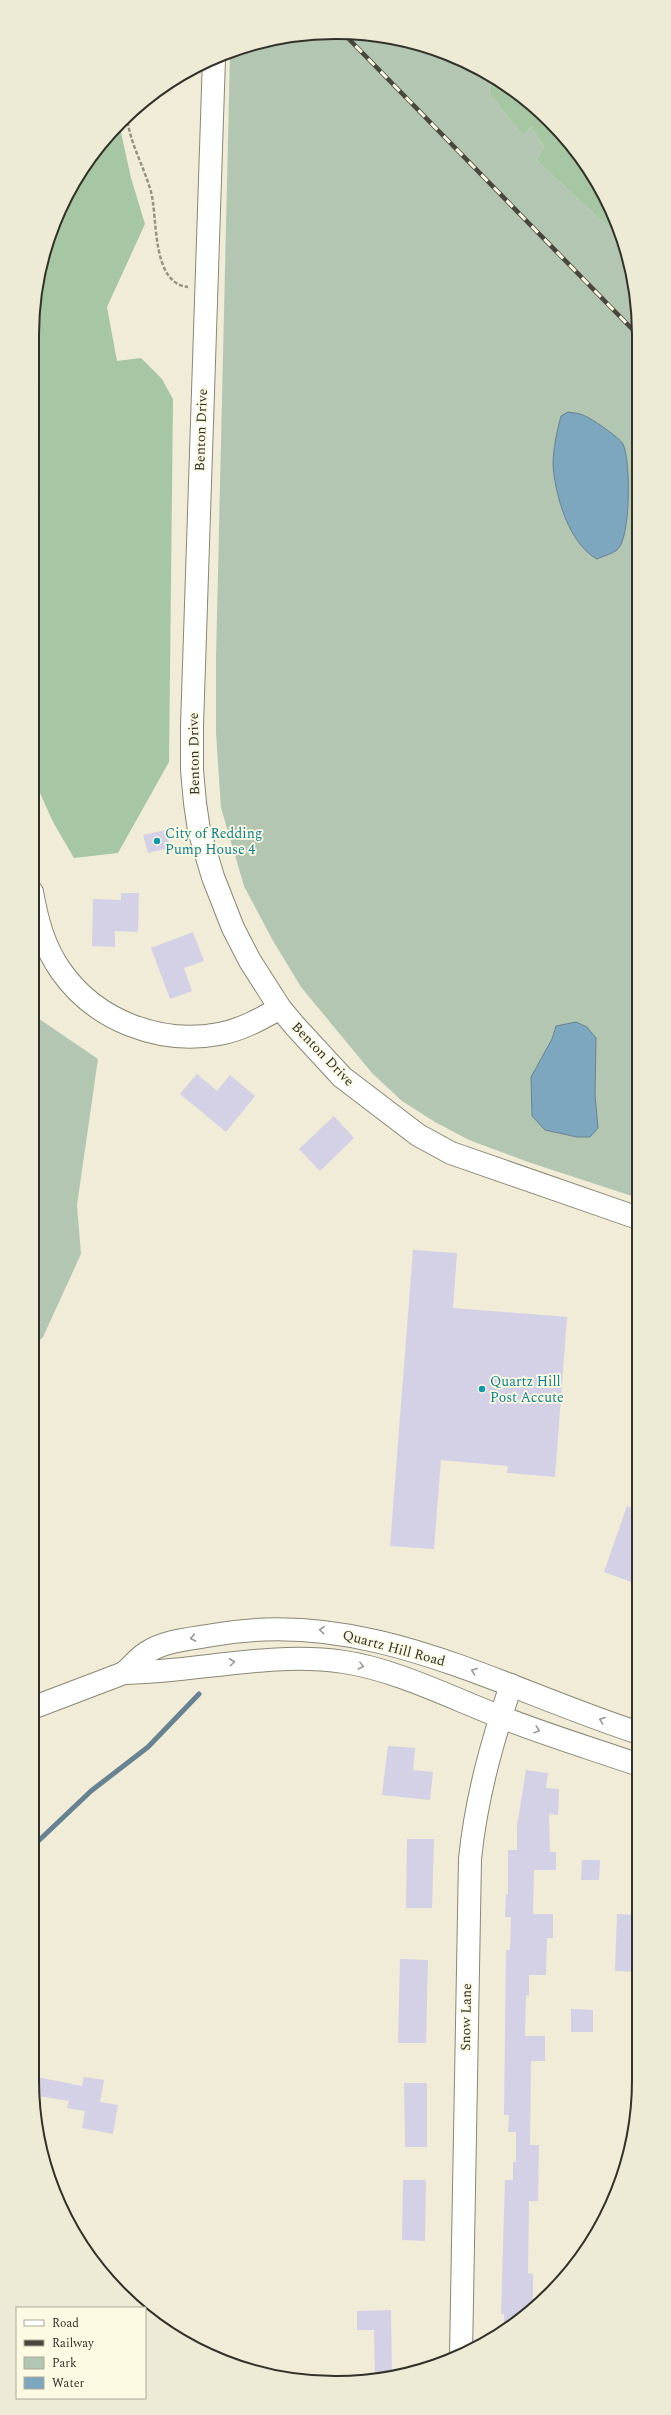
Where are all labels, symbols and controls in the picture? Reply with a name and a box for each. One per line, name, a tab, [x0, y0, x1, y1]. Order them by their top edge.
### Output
street label: Benton Drive	[189, 388, 213, 472]
street label: Benton Drive	[183, 712, 205, 796]
place label: City of Redding Pump House 4	[165, 823, 262, 860]
marker: City of Redding Pump House 4	[152, 836, 162, 846]
street label: Benton Drive	[287, 1017, 359, 1091]
place label: Quartz Hill Post Accute	[490, 1371, 564, 1408]
marker: Quartz Hill Post Accute	[477, 1384, 487, 1394]
street label: Quartz Hill Road	[340, 1624, 448, 1672]
one-way arrow	[319, 1626, 325, 1635]
one-way arrow	[190, 1634, 196, 1642]
one-way arrow	[229, 1658, 235, 1667]
one-way arrow	[358, 1661, 365, 1669]
one-way arrow	[471, 1668, 478, 1676]
one-way arrow	[598, 1716, 605, 1724]
one-way arrow	[534, 1725, 541, 1734]
street label: Snow Lane	[455, 1983, 477, 2051]
legend	[16, 2307, 146, 2399]
text: Road	[52, 2314, 79, 2333]
text: Railway	[52, 2334, 95, 2353]
text: Park	[52, 2354, 77, 2373]
text: Water	[52, 2374, 84, 2393]

